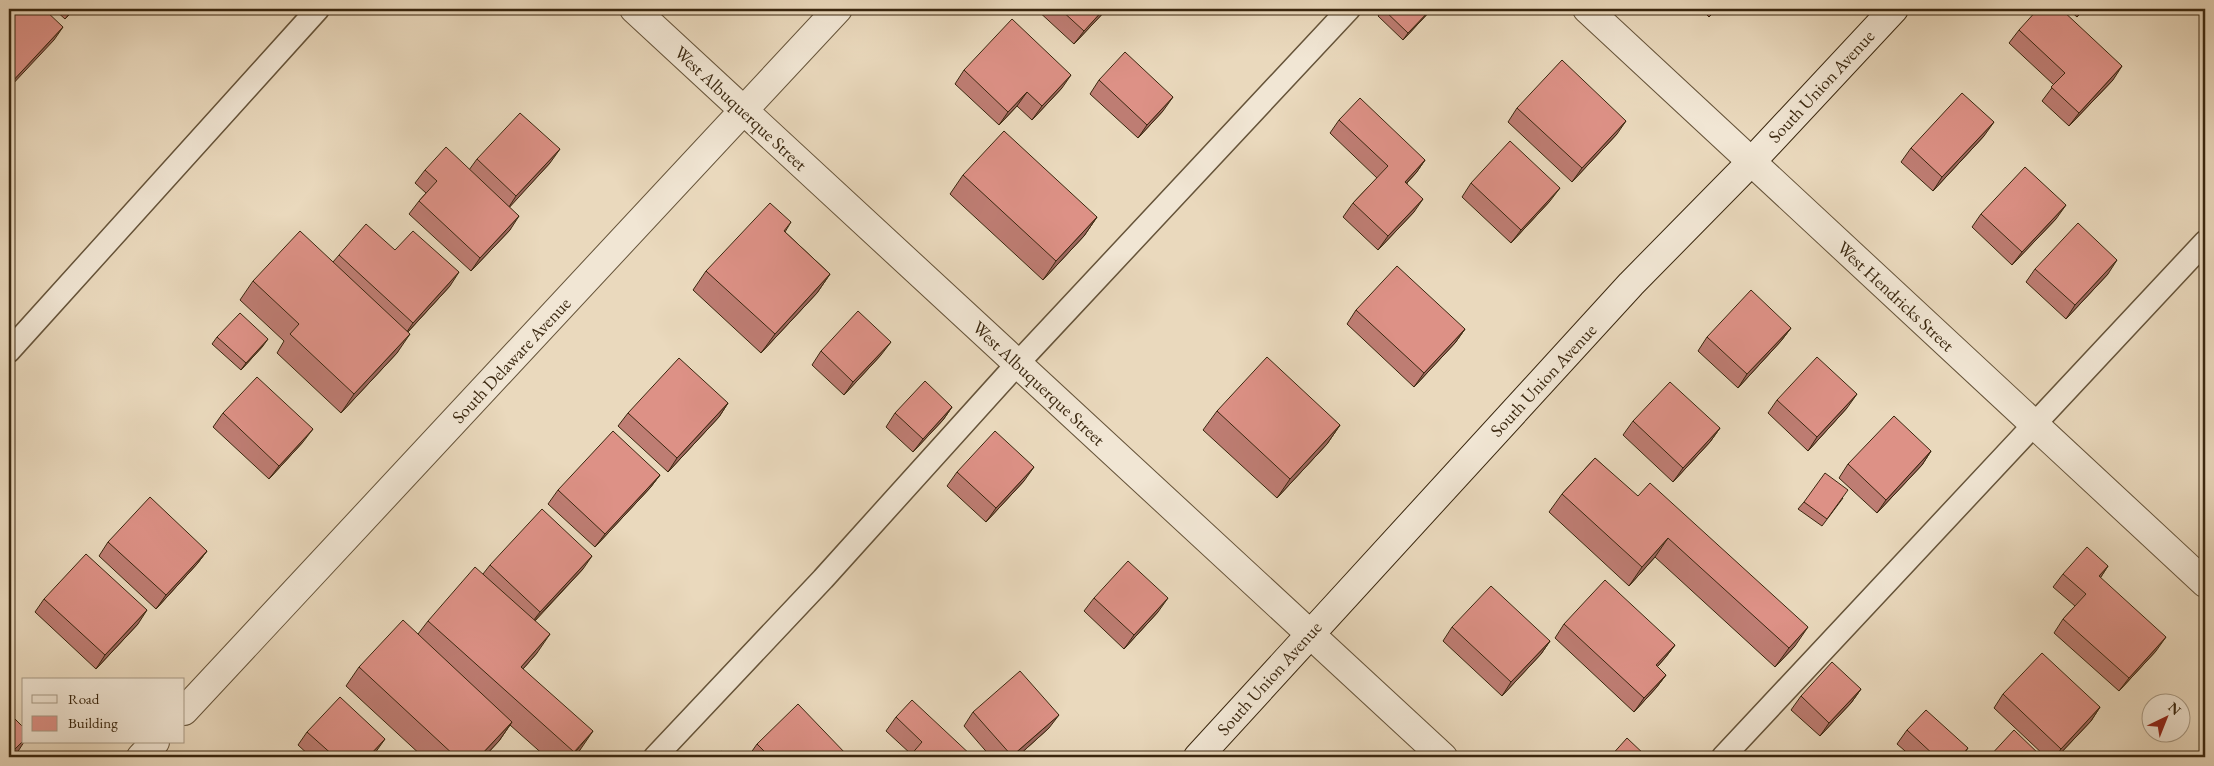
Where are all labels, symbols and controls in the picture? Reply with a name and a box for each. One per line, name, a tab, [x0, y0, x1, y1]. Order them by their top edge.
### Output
street label: South Union Avenue	[1763, 25, 1879, 147]
street label: West Albuquerque Street	[670, 41, 812, 176]
street label: West Hendricks Street	[1833, 236, 1960, 357]
street label: South Delaware Avenue	[446, 292, 576, 428]
street label: West Albuquerque Street	[968, 316, 1110, 451]
street label: South Union Avenue	[1485, 319, 1601, 441]
street label: South Union Avenue	[1212, 616, 1326, 740]
legend	[22, 678, 185, 744]
text: Road	[68, 689, 100, 708]
north arrow	[2142, 694, 2192, 744]
text: N	[2165, 698, 2186, 719]
text: Building	[68, 713, 118, 732]

